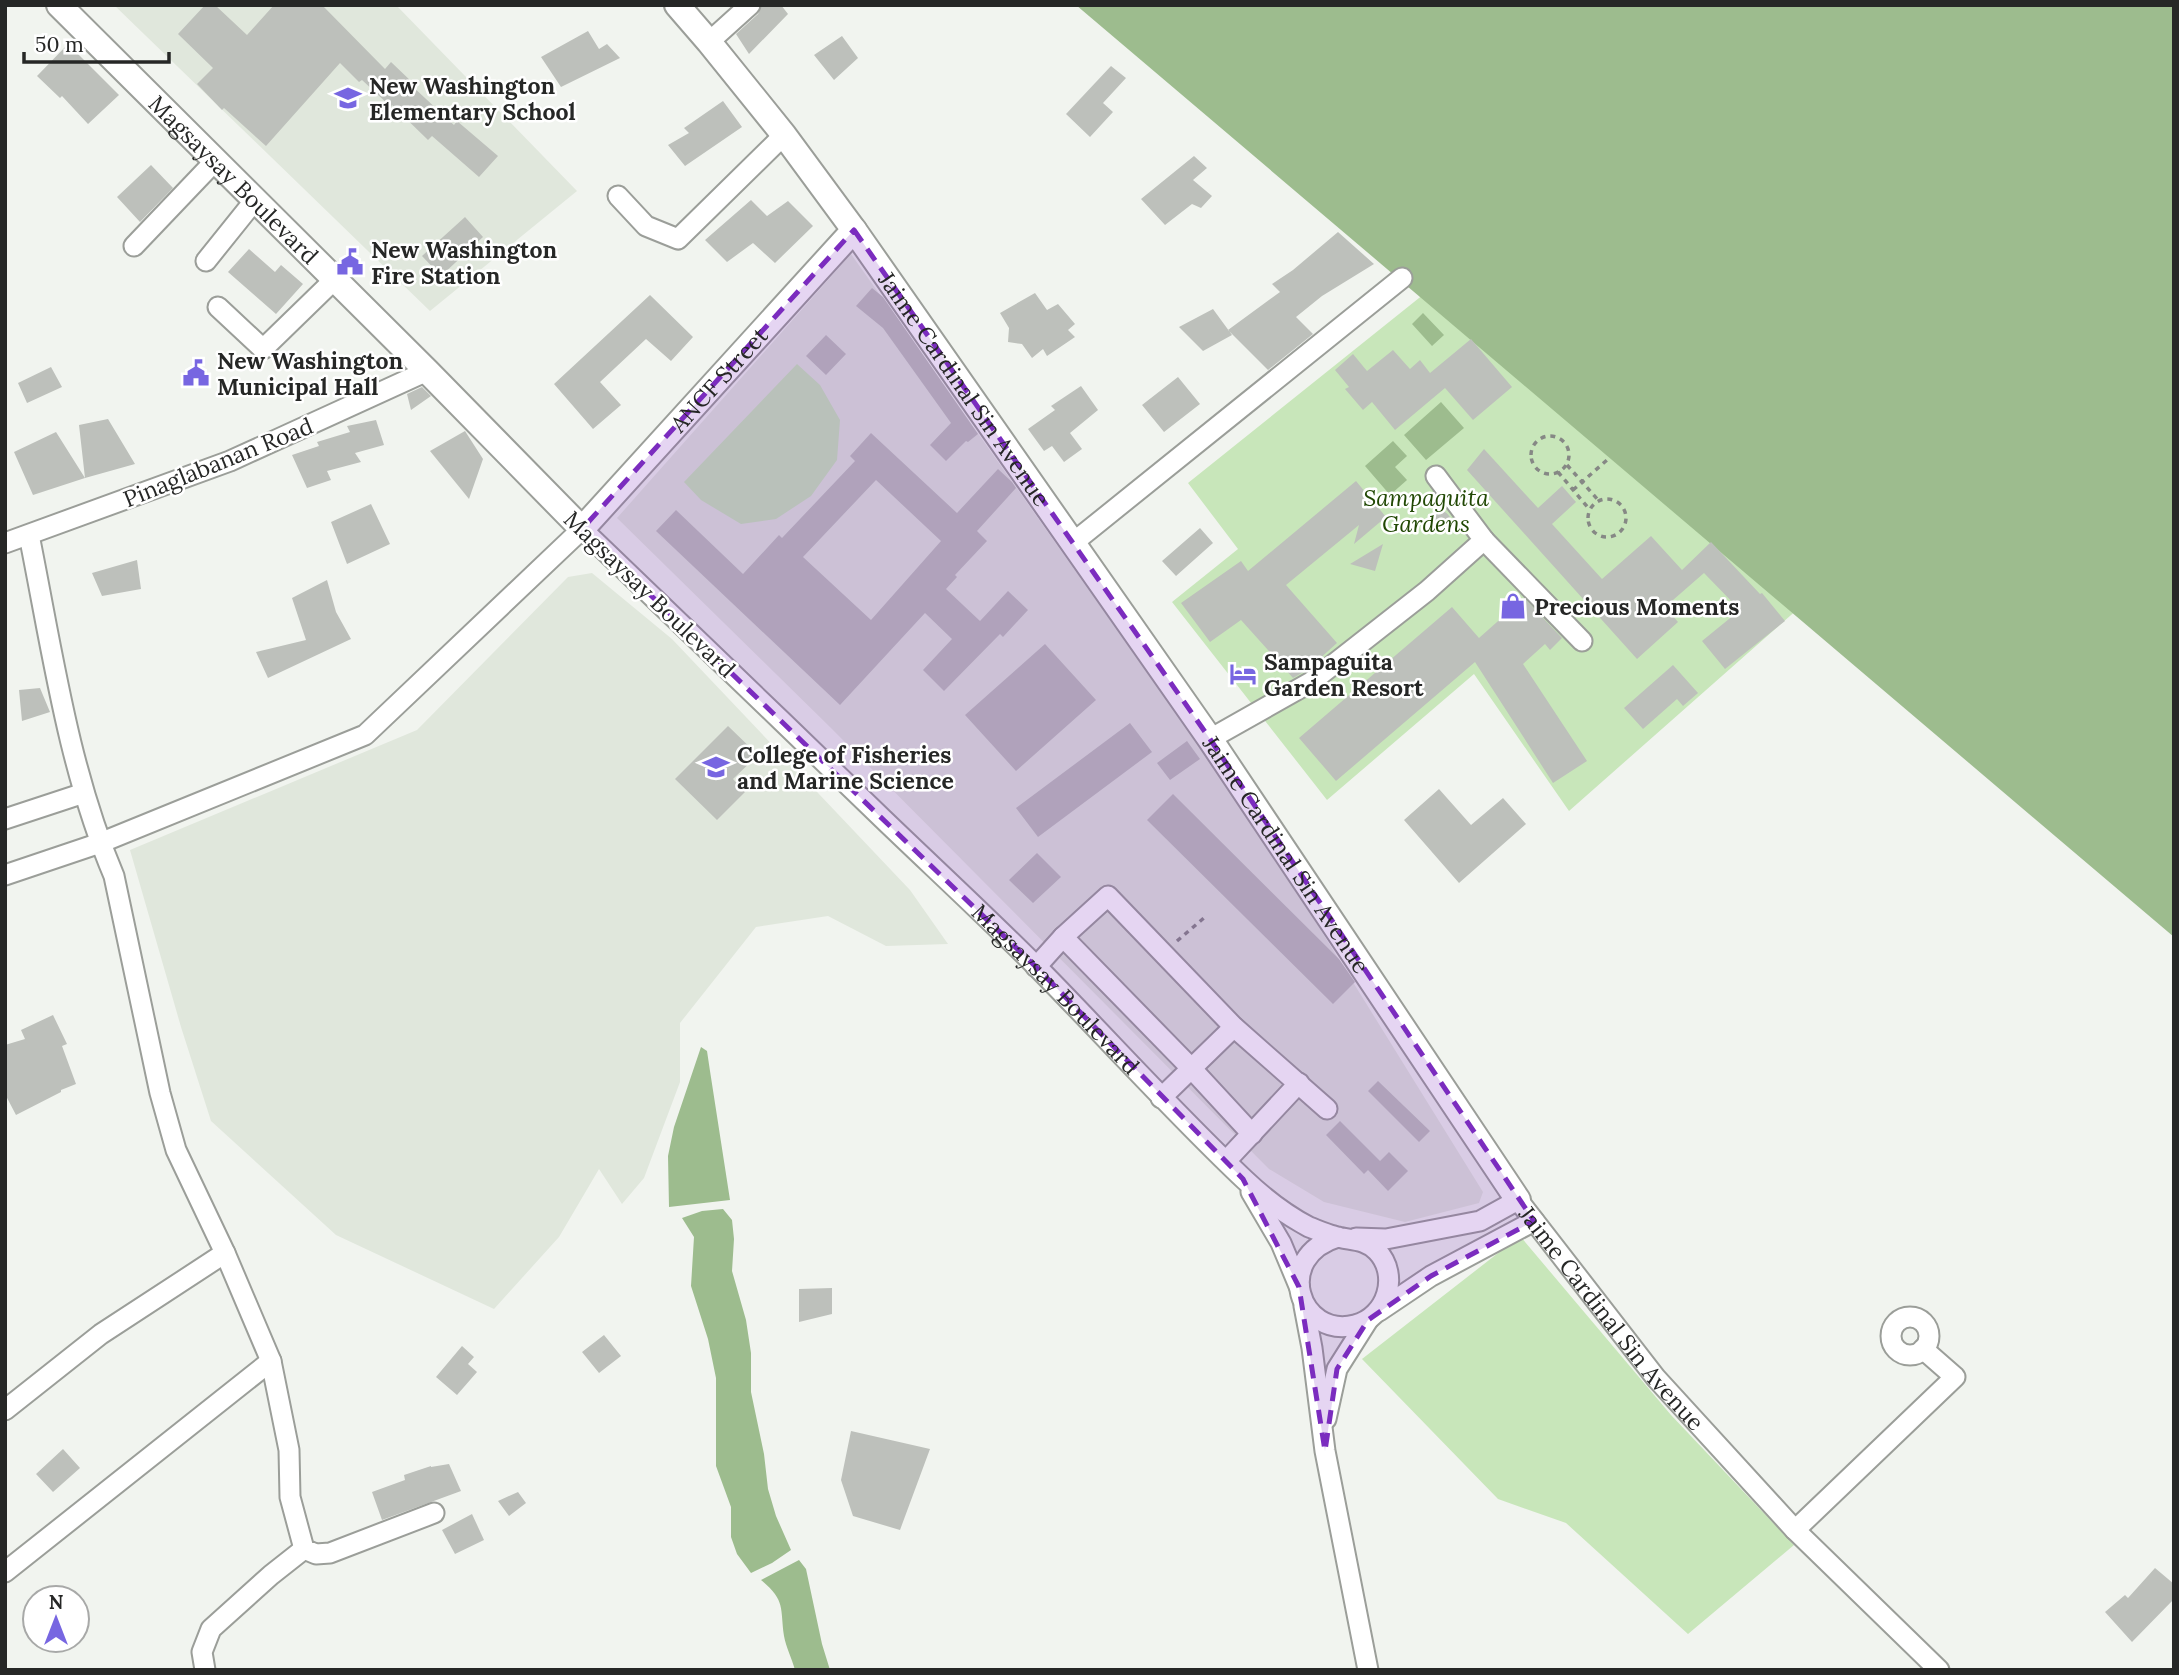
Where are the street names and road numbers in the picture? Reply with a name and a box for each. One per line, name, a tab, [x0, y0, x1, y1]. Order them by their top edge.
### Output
street label: Magsaysay Boulevard	[143, 89, 325, 270]
street label: Jaime Cardinal Sin Avenue	[872, 265, 1057, 511]
street label: ANCF Street	[663, 321, 774, 438]
street label: Pinaglabanan Road	[119, 411, 317, 513]
street label: Magsaysay Boulevard	[558, 505, 742, 684]
street label: Jaime Cardinal Sin Avenue	[1197, 729, 1377, 978]
street label: Magsaysay Boulevard	[966, 897, 1146, 1080]
street label: Jaime Cardinal Sin Avenue	[1513, 1199, 1711, 1436]

